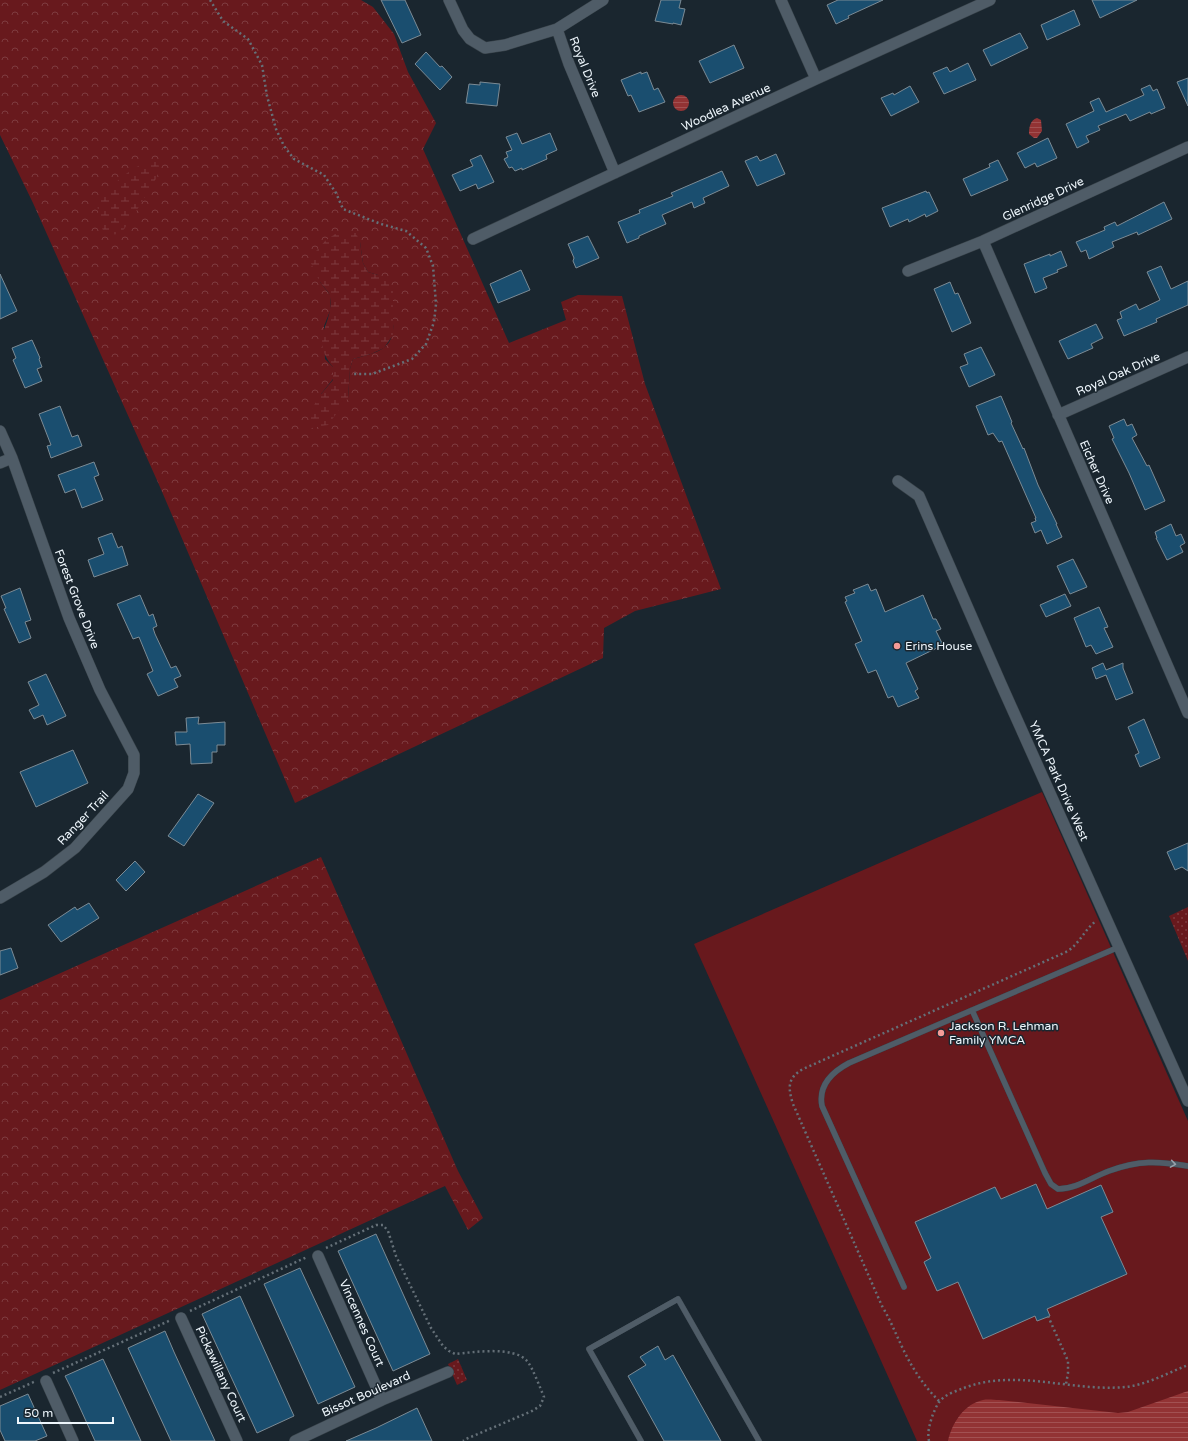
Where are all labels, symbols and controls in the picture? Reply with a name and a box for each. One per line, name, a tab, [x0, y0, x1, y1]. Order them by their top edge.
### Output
street label: Royal Drive	[566, 34, 604, 100]
street label: Woodlea Avenue	[679, 80, 773, 134]
street label: Glenridge Drive	[1000, 174, 1086, 224]
street label: Royal Oak Drive	[1074, 349, 1162, 399]
street label: Eicher Drive	[1077, 438, 1117, 506]
street label: Forest Grove Drive	[52, 547, 102, 651]
place label: Erins House	[905, 639, 973, 653]
marker: Erins House	[892, 641, 902, 651]
street label: YMCA Park Drive West	[1026, 719, 1092, 844]
street label: Ranger Trail	[54, 788, 112, 848]
place label: Jackson R. Lehman Family YMCA	[949, 1019, 1059, 1047]
marker: Jackson R. Lehman Family YMCA	[936, 1028, 946, 1038]
one-way arrow	[1170, 1159, 1177, 1168]
street label: Vincennes Court	[337, 1277, 388, 1369]
street label: Pickawillany Court	[193, 1324, 250, 1425]
street label: Bissot Boulevard	[320, 1368, 412, 1420]
scale bar	[18, 1399, 113, 1425]
text: 50 m	[24, 1406, 53, 1420]

